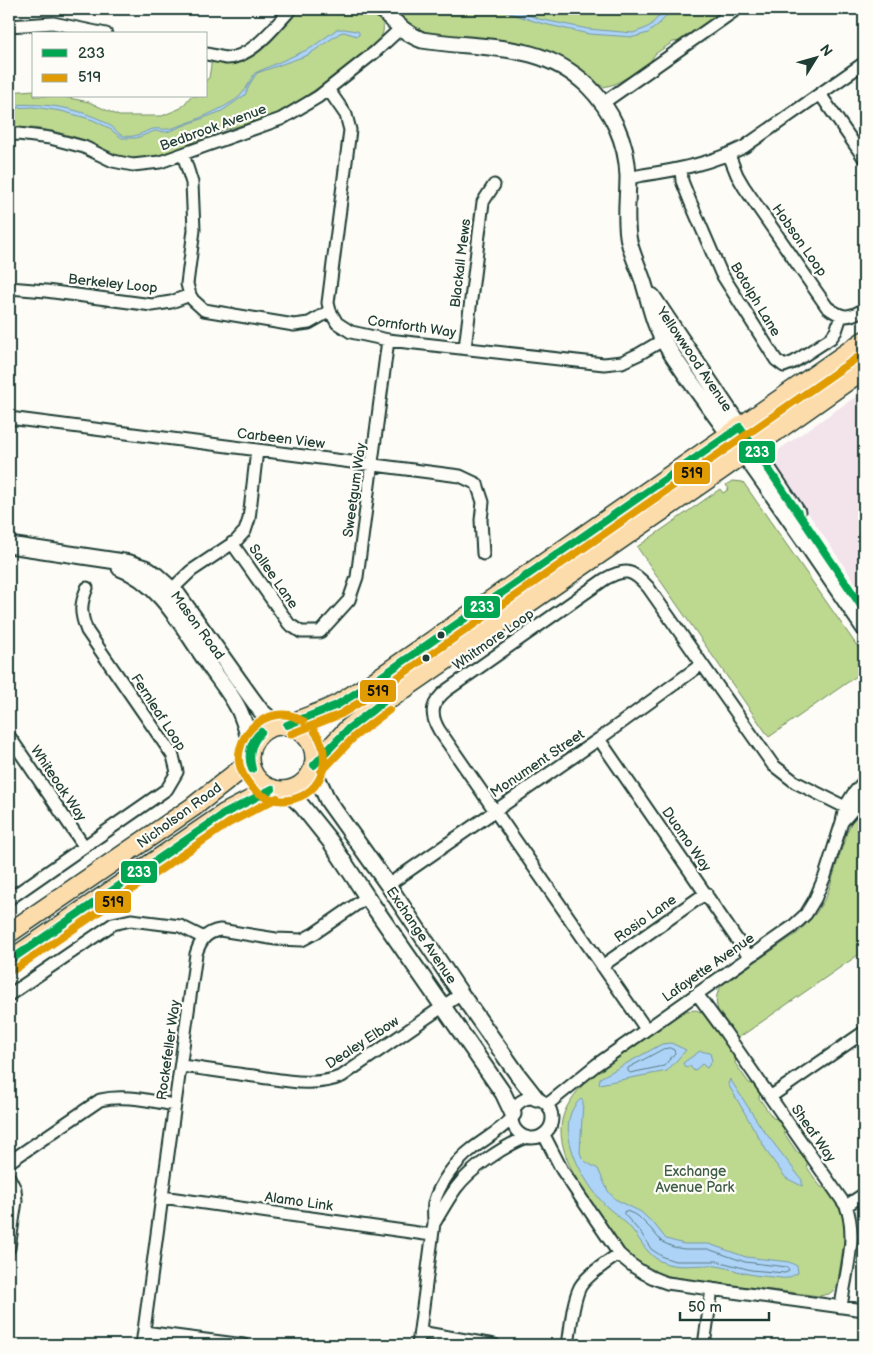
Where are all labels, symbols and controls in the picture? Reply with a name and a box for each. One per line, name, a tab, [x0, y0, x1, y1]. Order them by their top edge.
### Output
legend	[32, 32, 208, 98]
north arrow	[790, 32, 840, 82]
text: N	[816, 41, 836, 60]
text: 233	[78, 44, 105, 63]
text: 519	[78, 68, 101, 87]
street label: Bedbrook Avenue	[158, 100, 269, 155]
street label: Hobson Loop	[768, 201, 831, 280]
street label: Blackall Mews	[447, 218, 474, 308]
street label: Botolph Lane	[727, 259, 784, 340]
street label: Berkeley Loop	[67, 270, 159, 297]
street label: Yellowwood Avenue	[653, 303, 736, 415]
street label: Cornforth Way	[366, 312, 458, 341]
street label: Carbeen View	[236, 425, 326, 452]
line badge: 233	[738, 440, 776, 464]
street label: Sweetgum Way	[339, 441, 370, 538]
text: 233	[745, 444, 769, 461]
line badge: 519	[673, 461, 711, 485]
text: 519	[681, 465, 703, 482]
street label: Sallee Lane	[245, 541, 302, 612]
street label: Mason Road	[167, 588, 228, 663]
line badge: 233	[463, 595, 501, 619]
text: 233	[470, 599, 494, 616]
street label: Whitmore Loop	[449, 605, 537, 674]
unlabelled marker	[436, 630, 446, 640]
unlabelled marker	[421, 653, 431, 663]
street label: Fernleaf Loop	[127, 671, 190, 754]
line badge: 519	[359, 679, 397, 703]
text: 519	[367, 683, 389, 700]
street label: Monument Street	[487, 725, 588, 801]
street label: Whiteoak Way	[27, 742, 91, 825]
street label: Nicholson Road	[134, 779, 225, 852]
street label: Duomo Way	[658, 804, 715, 875]
line badge: 233	[120, 860, 158, 884]
text: 233	[127, 864, 151, 881]
street label: Exchange Avenue	[383, 883, 460, 987]
line badge: 519	[94, 890, 132, 914]
street label: Rosio Lane	[611, 891, 679, 946]
text: 519	[102, 894, 124, 911]
street label: Lafayette Avenue	[659, 929, 758, 1005]
street label: Rockefeller Way	[153, 998, 184, 1101]
street label: Dealey Elbow	[322, 1012, 403, 1072]
street label: Sheaf Way	[788, 1101, 840, 1166]
park label: Exchange Avenue Park	[656, 1163, 735, 1196]
street label: Alamo Link	[264, 1188, 334, 1215]
scale bar	[680, 1289, 769, 1321]
text: 50 m	[688, 1298, 722, 1317]

